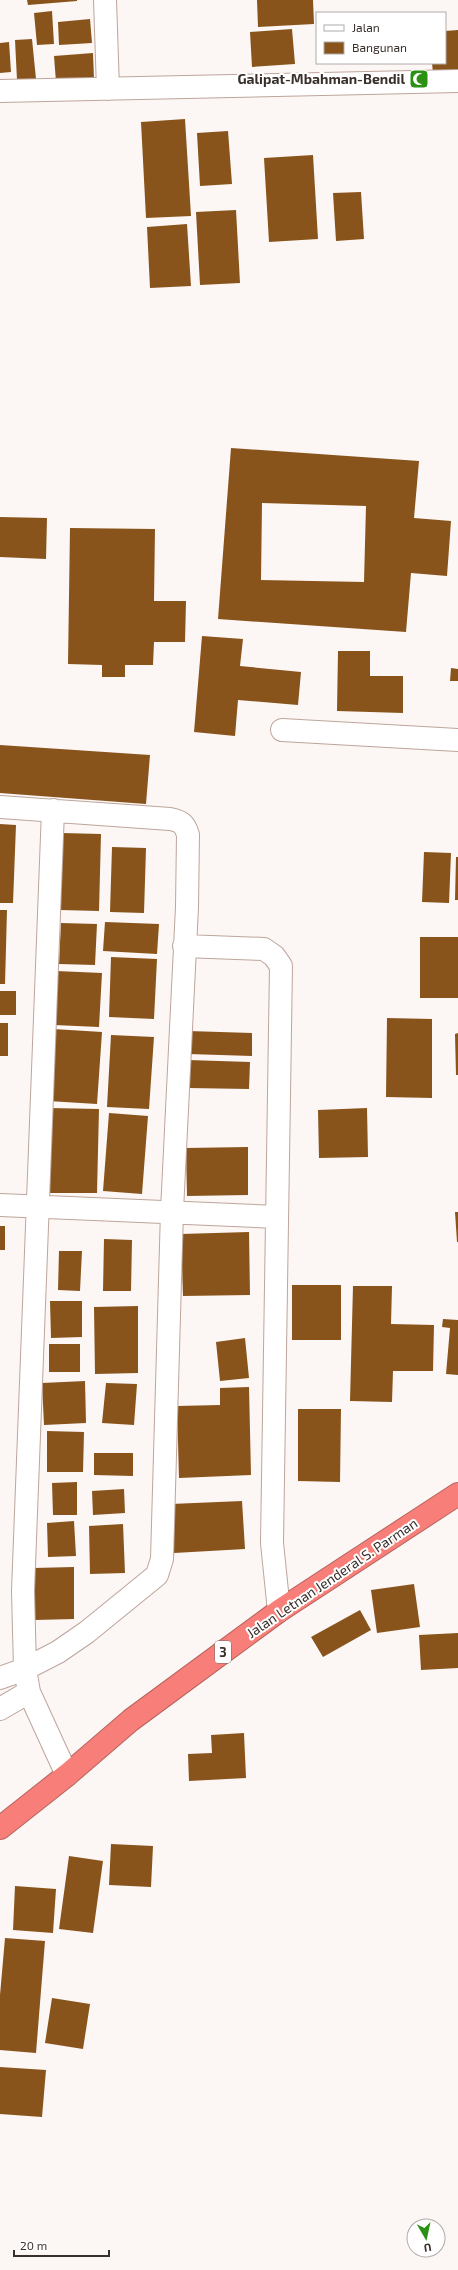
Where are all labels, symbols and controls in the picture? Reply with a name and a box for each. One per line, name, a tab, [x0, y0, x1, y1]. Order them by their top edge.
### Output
legend	[316, 12, 446, 64]
text: Jalan	[352, 20, 380, 34]
text: Bangunan	[352, 40, 407, 54]
mosque icon: Galipat-Mbahman-Bendil	[408, 68, 430, 90]
place label: Galipat-Mbahman-Bendil	[237, 70, 405, 87]
street label: Jalan Letnan Jenderal S. Parman	[243, 1514, 420, 1641]
road number: 3	[215, 1641, 231, 1663]
north arrow	[406, 2218, 446, 2258]
scale bar	[14, 2232, 109, 2258]
text: 20 m	[20, 2238, 47, 2252]
text: U	[423, 2241, 432, 2255]

